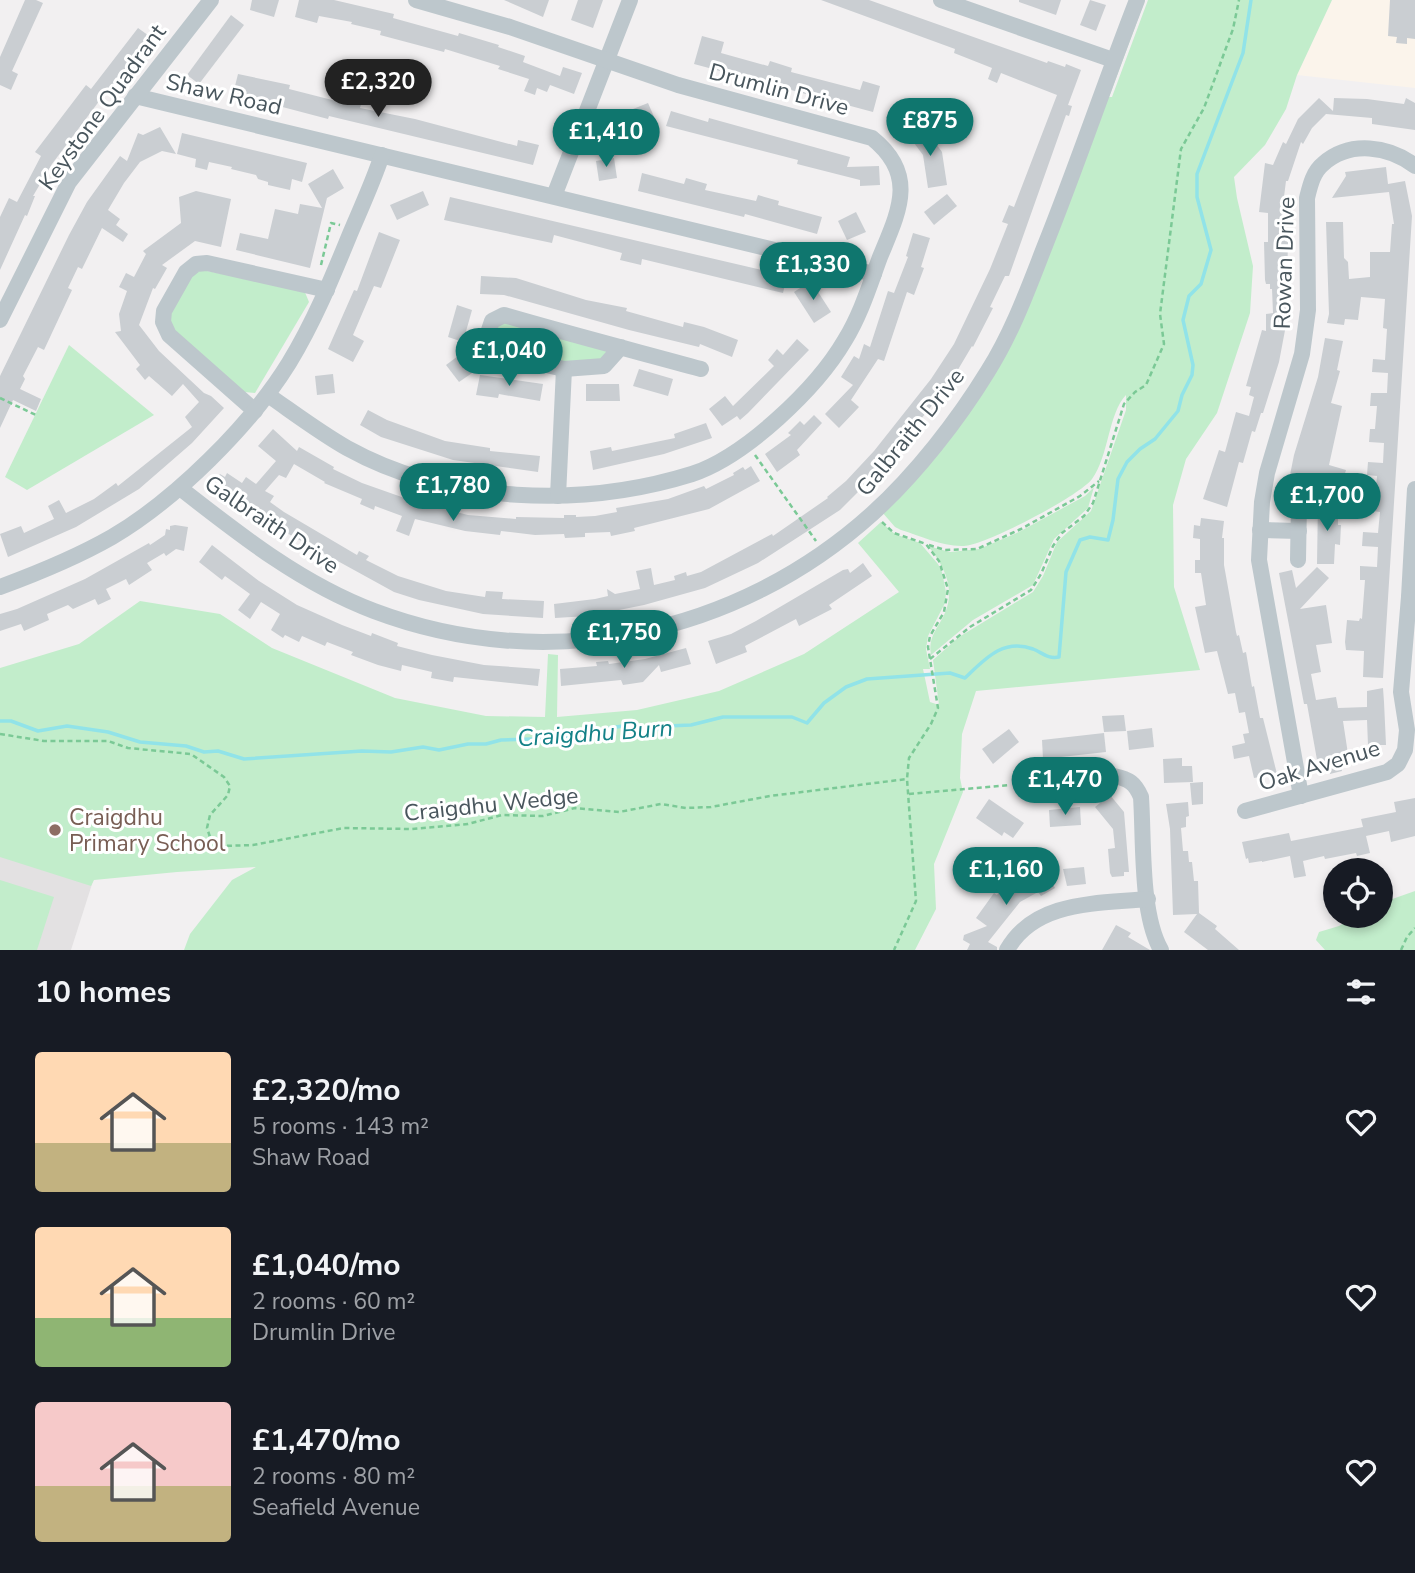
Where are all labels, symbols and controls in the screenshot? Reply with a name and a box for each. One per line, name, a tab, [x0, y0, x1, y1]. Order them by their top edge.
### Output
street label: Keystone Quadrant	[32, 17, 174, 197]
street label: Drumlin Drive	[706, 56, 852, 123]
pin: £2,320	[321, 60, 435, 119]
street label: Shaw Road	[163, 66, 285, 123]
text: £2,320	[341, 66, 415, 97]
pin: £875	[889, 99, 971, 158]
text: £875	[902, 105, 958, 136]
pin: £1,410	[549, 110, 663, 169]
text: £1,410	[569, 116, 643, 147]
street label: Rowan Drive	[1267, 196, 1302, 330]
pin: £1,330	[756, 243, 870, 302]
text: £1,330	[776, 249, 850, 280]
pin: £1,040	[452, 328, 566, 388]
text: £1,040	[472, 335, 546, 366]
street label: Galbraith Drive	[849, 362, 972, 503]
pin: £1,780	[396, 463, 510, 523]
street label: Galbraith Drive	[198, 468, 345, 581]
text: £1,780	[416, 470, 490, 501]
pin: £1,700	[1270, 474, 1384, 533]
text: £1,700	[1290, 480, 1364, 511]
pin: £1,750	[567, 610, 681, 670]
text: £1,750	[587, 617, 661, 648]
water label: Craigdhu Burn	[516, 712, 674, 754]
street label: Oak Avenue	[1255, 732, 1384, 799]
pin: £1,470	[1008, 758, 1122, 817]
text: £1,470	[1028, 764, 1102, 795]
street label: Craigdhu Wedge	[402, 780, 580, 829]
place label: Craigdhu Primary School	[69, 802, 226, 859]
marker: Craigdhu Primary School	[47, 822, 63, 838]
pin: £1,160	[949, 848, 1063, 907]
text: £1,160	[969, 854, 1043, 885]
map controls	[1323, 858, 1393, 928]
button: locate	[1323, 858, 1393, 928]
text: 10 homes	[35, 972, 171, 1013]
icon: filters	[1342, 973, 1380, 1011]
text: £2,320/mo	[252, 1070, 401, 1111]
icon: home	[91, 1080, 175, 1164]
icon: heart	[1342, 1103, 1380, 1141]
text: 5 rooms · 143 m²	[252, 1111, 429, 1142]
text: Shaw Road	[252, 1142, 370, 1173]
text: £1,040/mo	[252, 1245, 401, 1286]
icon: home	[91, 1255, 175, 1339]
icon: heart	[1342, 1278, 1380, 1316]
text: 2 rooms · 60 m²	[252, 1286, 415, 1317]
text: Drumlin Drive	[252, 1317, 396, 1348]
text: £1,470/mo	[252, 1420, 401, 1461]
icon: home	[91, 1430, 175, 1514]
icon: heart	[1342, 1453, 1380, 1491]
text: 2 rooms · 80 m²	[252, 1461, 415, 1492]
text: Seafield Avenue	[252, 1492, 420, 1523]

